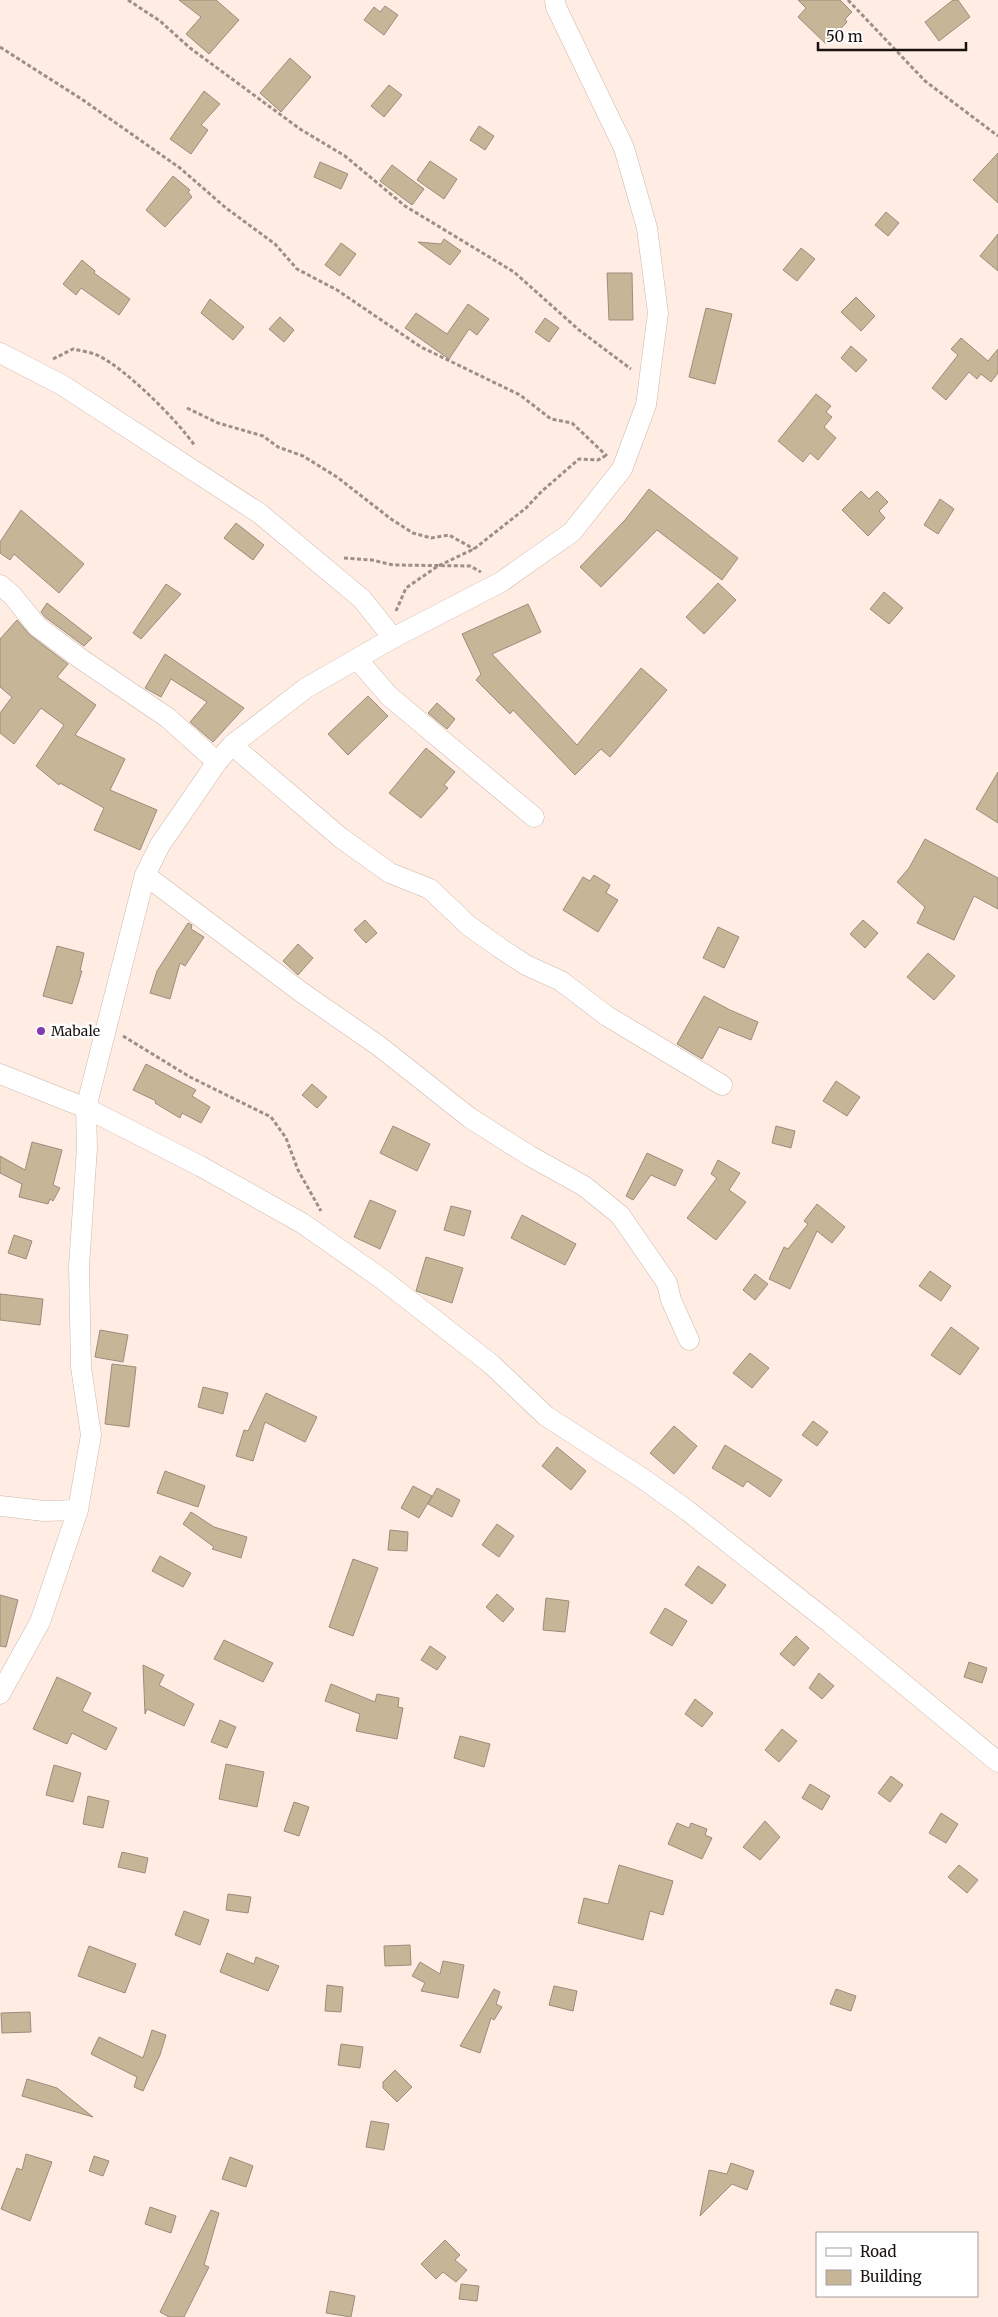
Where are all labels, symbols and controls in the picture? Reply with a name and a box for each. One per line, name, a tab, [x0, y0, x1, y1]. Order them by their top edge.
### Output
scale bar	[818, 20, 966, 52]
text: 50 m	[826, 27, 863, 46]
place label: Mabale	[51, 1022, 100, 1040]
marker: Mabale	[35, 1025, 47, 1037]
legend	[816, 2232, 978, 2297]
text: Road	[860, 2242, 896, 2261]
text: Building	[860, 2267, 922, 2286]

